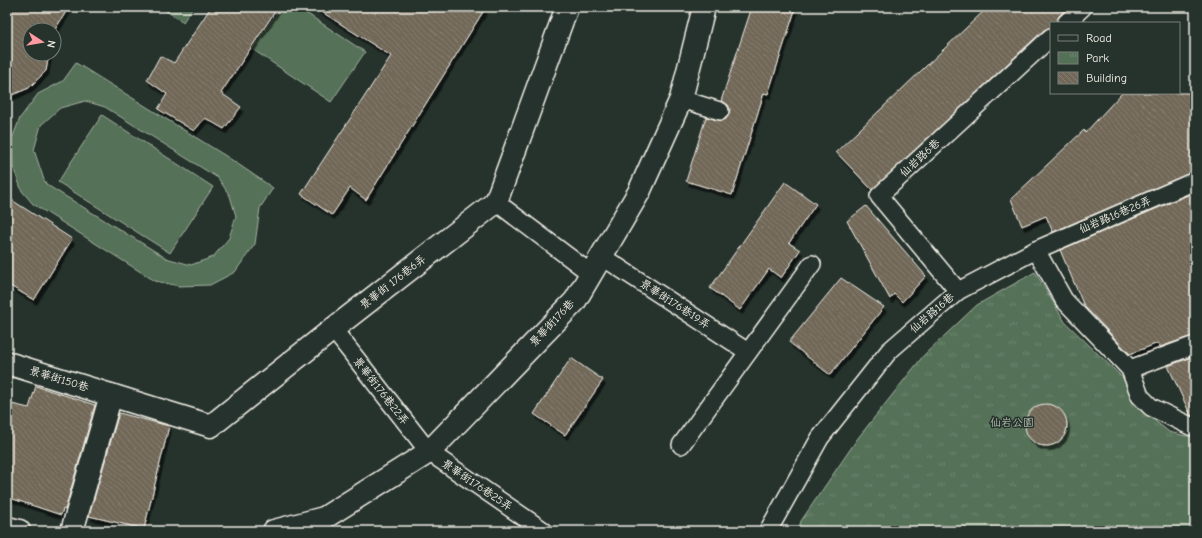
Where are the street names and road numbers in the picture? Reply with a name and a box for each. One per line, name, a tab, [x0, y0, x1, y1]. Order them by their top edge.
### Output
street label: 仙岩路6巷	[897, 136, 943, 180]
street label: 仙岩路16巷26弄	[1077, 194, 1153, 236]
street label: 景華街 176巷6弄	[357, 252, 429, 312]
street label: 景華街176巷19弄	[638, 277, 712, 331]
street label: 仙岩路16巷	[907, 290, 957, 336]
street label: 景華街176巷	[527, 297, 577, 349]
street label: 景華街176巷22弄	[351, 355, 411, 427]
street label: 景華街150巷	[28, 364, 90, 394]
street label: 景華街176巷25弄	[439, 457, 515, 513]

